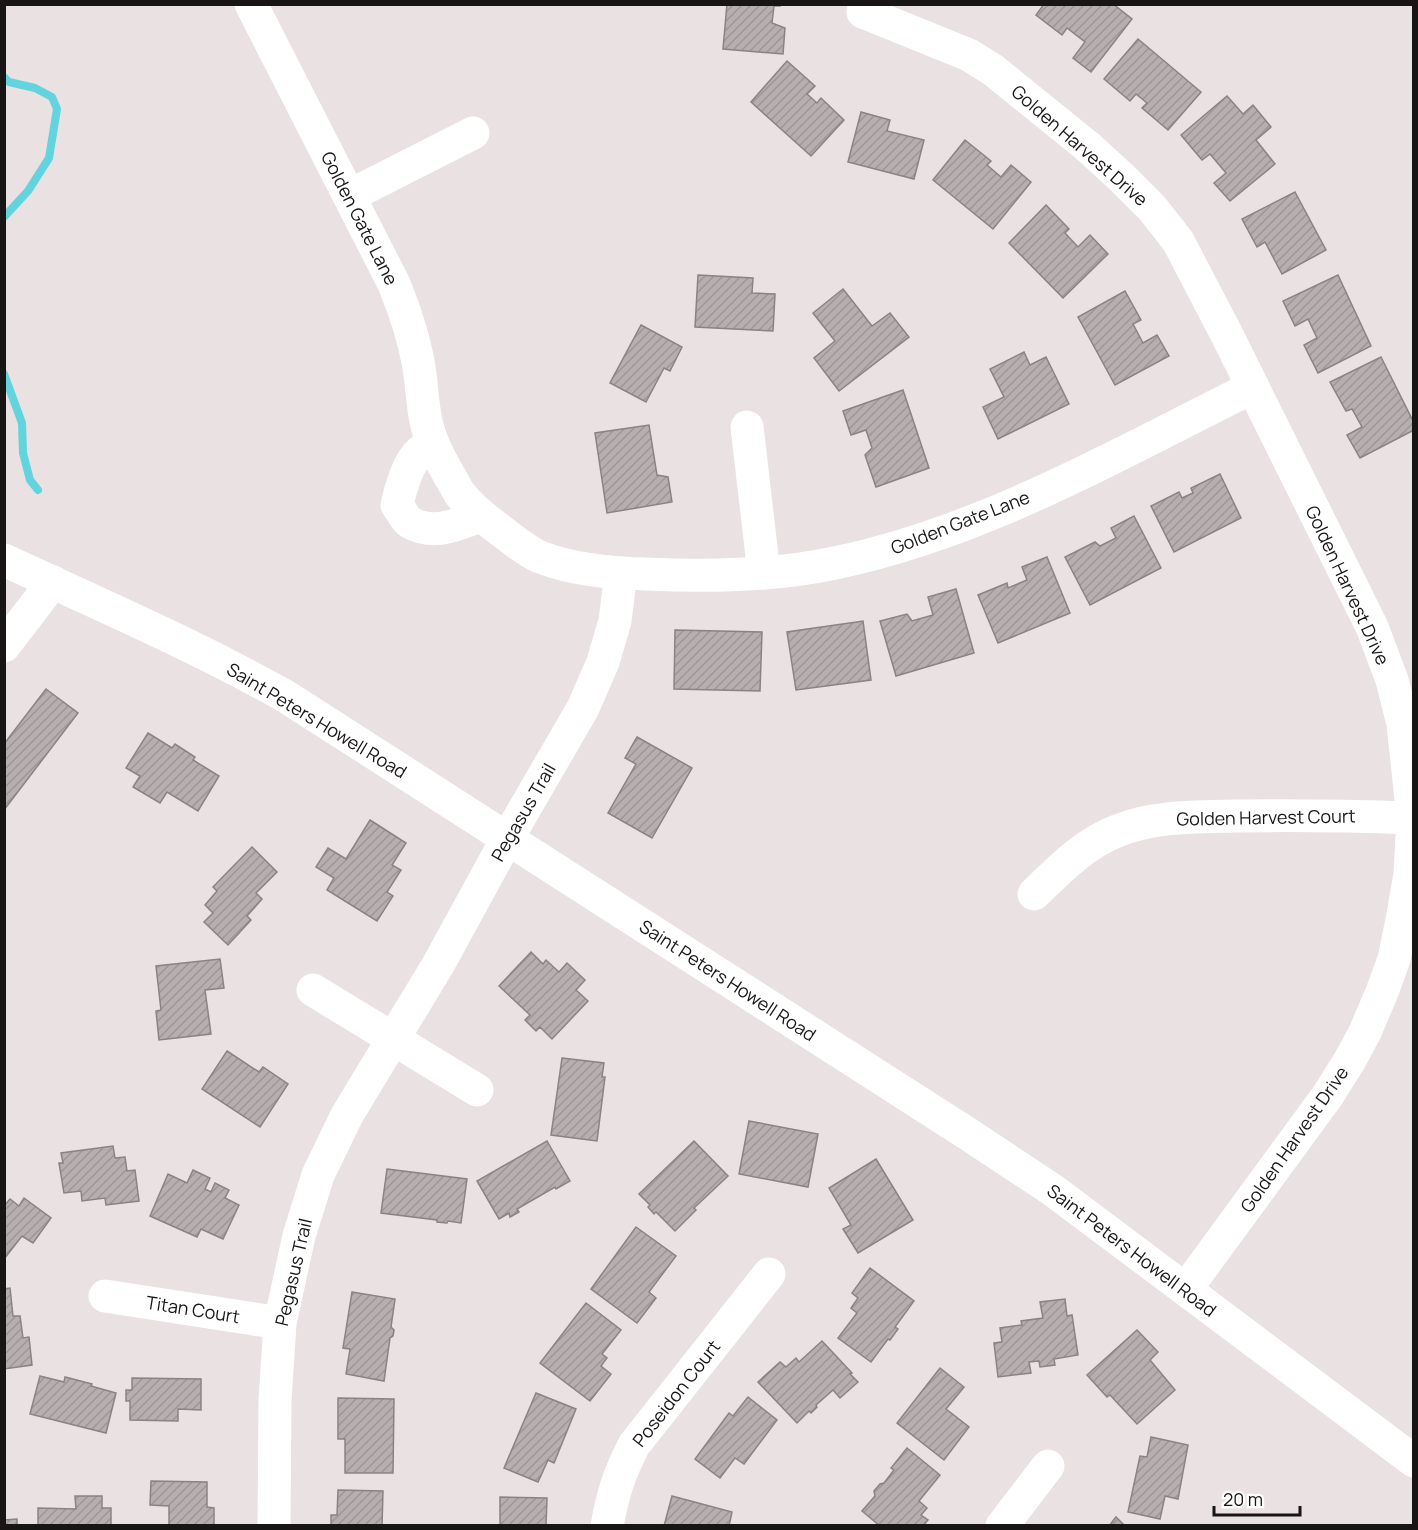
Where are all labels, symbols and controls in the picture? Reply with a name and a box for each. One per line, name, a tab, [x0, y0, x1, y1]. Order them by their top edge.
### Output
street label: Golden Harvest Drive	[1007, 79, 1153, 211]
street label: Golden Gate Lane	[316, 147, 404, 289]
street label: Golden Gate Lane	[887, 485, 1033, 559]
street label: Golden Harvest Drive	[1301, 501, 1395, 669]
street label: Saint Peters Howell Road	[223, 657, 411, 783]
street label: Pegasus Trail	[485, 759, 561, 865]
street label: Golden Harvest Court	[1176, 803, 1356, 831]
street label: Saint Peters Howell Road	[635, 914, 821, 1046]
street label: Golden Harvest Drive	[1234, 1061, 1354, 1217]
street label: Saint Peters Howell Road	[1043, 1178, 1221, 1322]
street label: Pegasus Trail	[269, 1216, 317, 1328]
street label: Titan Court	[145, 1290, 241, 1328]
street label: Poseidon Court	[627, 1335, 725, 1451]
scale bar	[1214, 1479, 1300, 1517]
text: 20 m	[1223, 1487, 1263, 1511]

